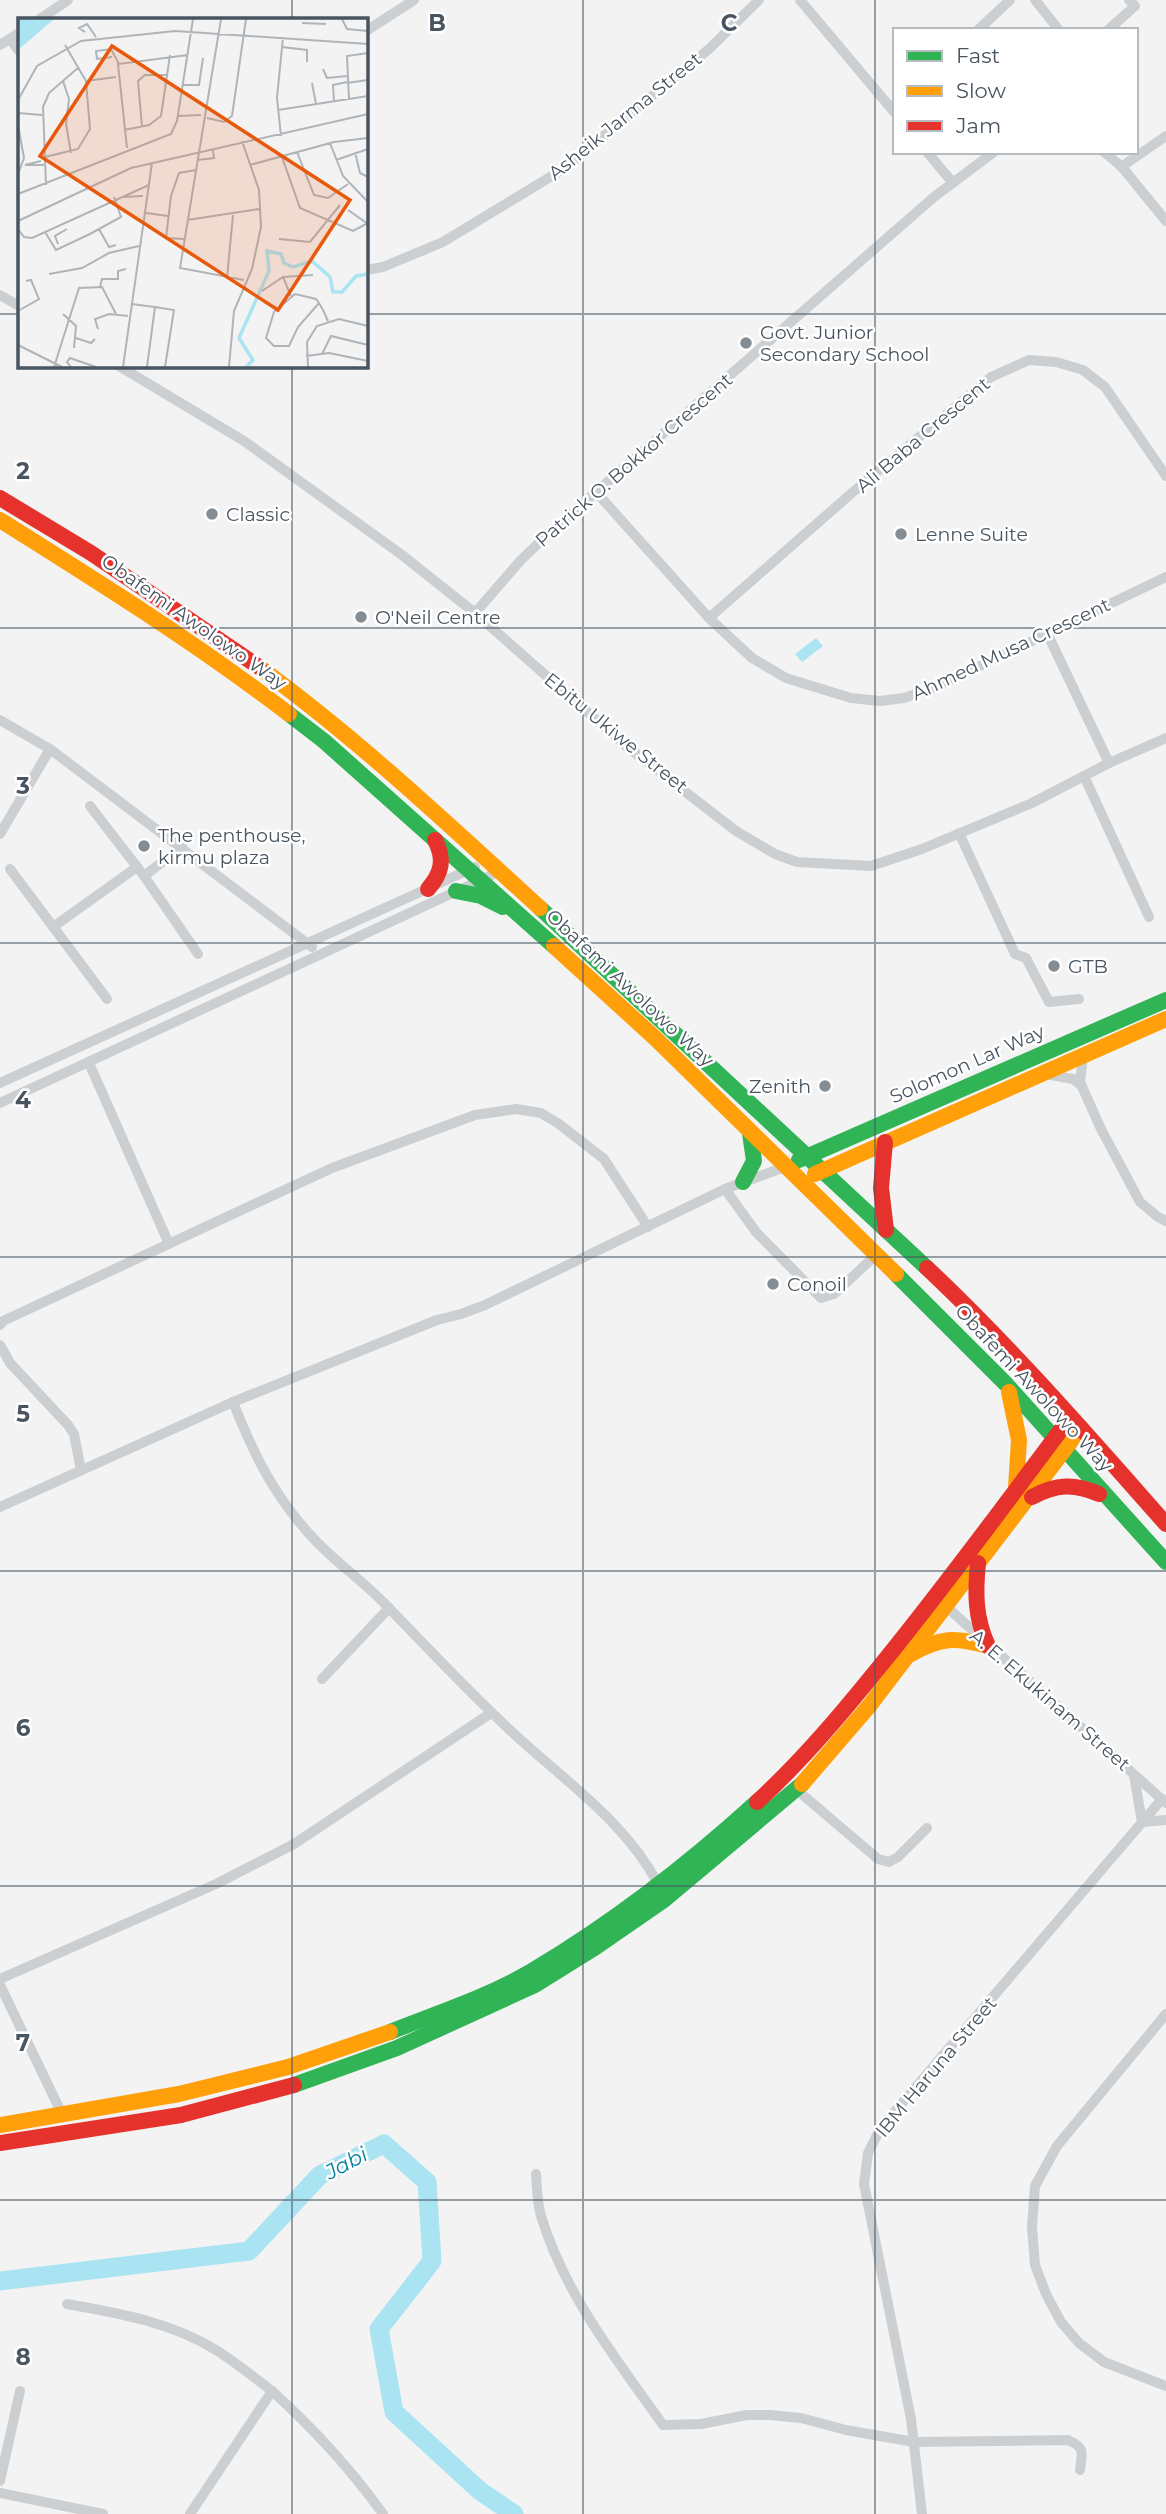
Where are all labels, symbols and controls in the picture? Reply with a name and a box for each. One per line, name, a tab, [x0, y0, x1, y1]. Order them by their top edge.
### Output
text: B	[428, 9, 446, 37]
text: C	[721, 9, 738, 37]
inset map	[18, 18, 368, 368]
legend	[893, 28, 1138, 154]
text: Fast	[956, 43, 1000, 68]
street label: Asheik Jarma Street	[544, 47, 707, 185]
text: Slow	[956, 78, 1006, 103]
text: Jam	[955, 113, 1001, 138]
place label: Govt. Junior Secondary School	[760, 321, 929, 366]
marker: Govt. Junior Secondary School	[738, 335, 754, 351]
street label: Patrick O. Bokkor Crescent	[531, 368, 737, 552]
street label: Ali Baba Crescent	[851, 372, 995, 498]
text: 2	[16, 457, 30, 485]
place label: Classic	[226, 503, 290, 526]
marker: Classic	[204, 506, 220, 522]
place label: Lenne Suite	[915, 523, 1028, 546]
marker: Lenne Suite	[893, 526, 909, 542]
street label: Obafemi Awolowo Way	[97, 549, 292, 695]
street label: Ahmed Musa Crescent	[908, 593, 1114, 705]
place label: O'Neil Centre	[375, 606, 501, 629]
marker: O'Neil Centre	[353, 609, 369, 625]
street label: Ebitu Ukiwe Street	[540, 668, 693, 798]
text: 3	[15, 772, 30, 800]
place label: The penthouse, kirmu plaza	[158, 824, 305, 869]
marker: The penthouse, kirmu plaza	[136, 838, 152, 854]
street label: Obafemi Awolowo Way	[541, 904, 719, 1072]
place label: GTB	[1068, 955, 1108, 978]
marker: GTB	[1046, 958, 1062, 974]
street label: Solomon Lar Way	[886, 1019, 1048, 1108]
place label: Zenith	[749, 1075, 811, 1098]
marker: Zenith	[817, 1078, 833, 1094]
text: 4	[15, 1086, 31, 1114]
place label: Conoil	[787, 1273, 847, 1296]
marker: Conoil	[765, 1276, 781, 1292]
street label: Obafemi Awolowo Way	[950, 1299, 1118, 1477]
text: 5	[16, 1400, 30, 1428]
street label: A. E. Ekukinam Street	[965, 1624, 1135, 1776]
text: 6	[16, 1714, 31, 1742]
street label: IBM Haruna Street	[870, 1992, 1002, 2142]
text: 7	[16, 2029, 30, 2057]
water label: Jabi	[320, 2141, 372, 2185]
text: 8	[15, 2343, 31, 2371]

